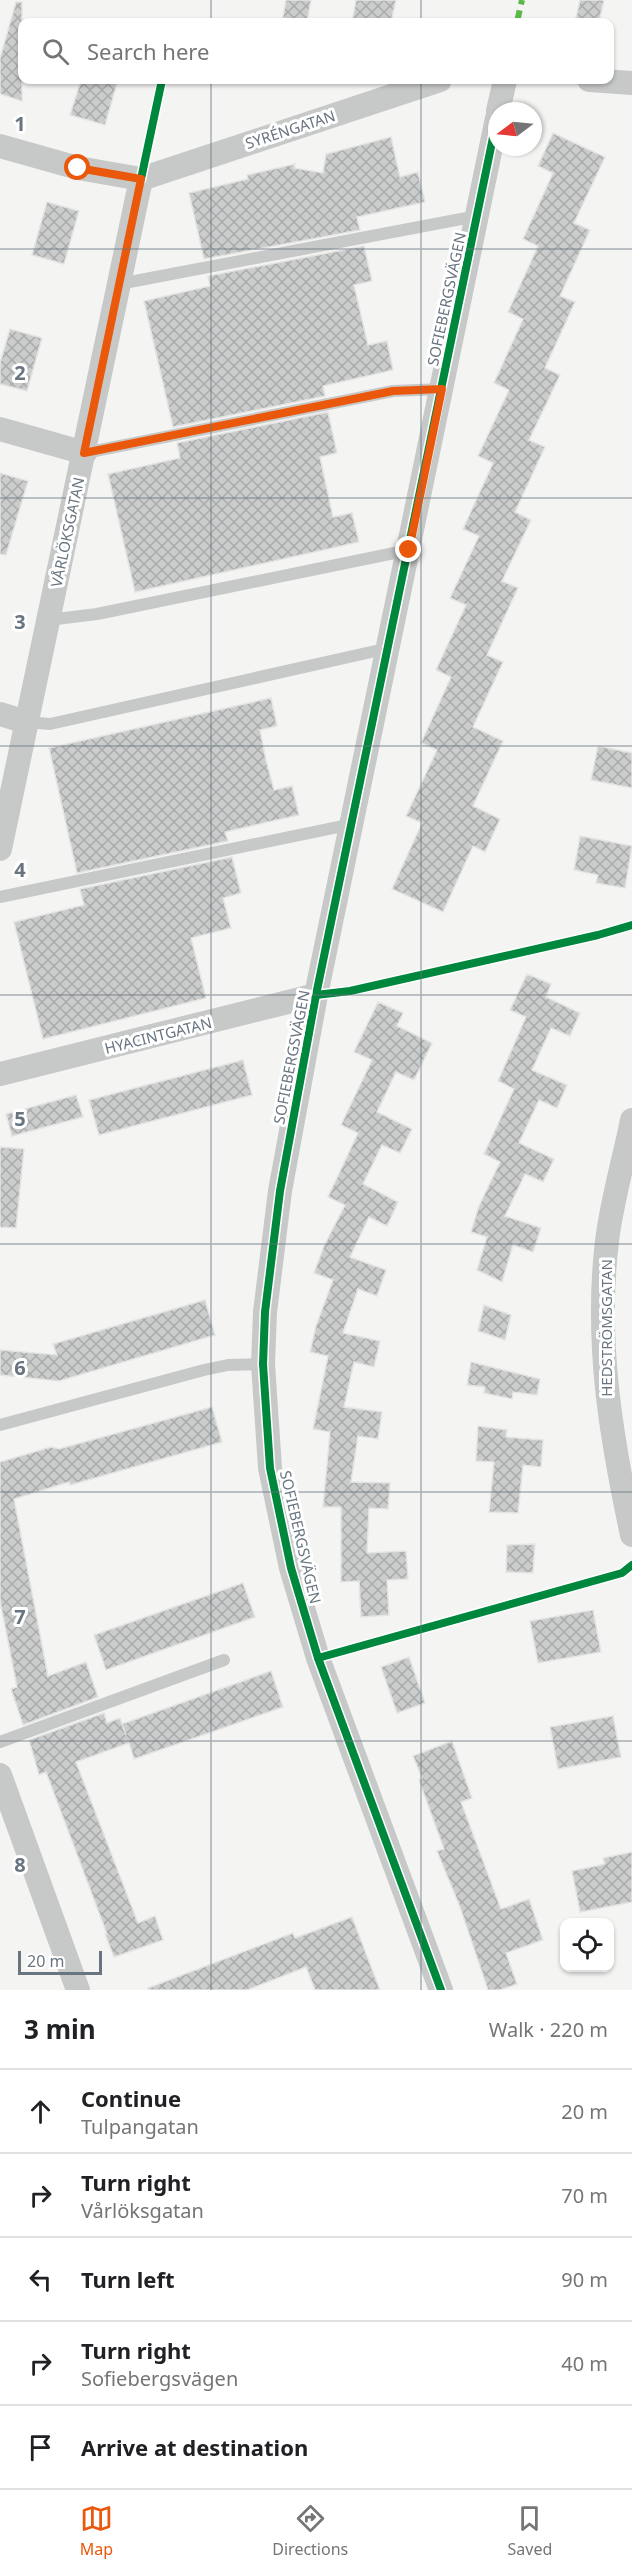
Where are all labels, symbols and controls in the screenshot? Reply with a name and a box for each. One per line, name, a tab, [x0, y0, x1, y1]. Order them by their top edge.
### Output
search box	[18, 18, 614, 84]
icon: search	[39, 35, 72, 68]
text: Search here	[87, 36, 209, 66]
north arrow	[488, 102, 542, 156]
street label: SYRÉNGATAN	[242, 105, 338, 153]
text: 1	[14, 110, 26, 137]
route start	[64, 154, 90, 180]
street label: SOFIEBERGSVÄGEN	[422, 230, 470, 368]
text: 2	[14, 359, 26, 386]
street label: VÅRLÖKSGATAN	[46, 475, 88, 589]
route end	[395, 536, 421, 562]
text: 3	[14, 608, 26, 635]
text: 4	[14, 856, 26, 883]
street label: SOFIEBERGSVÄGEN	[268, 988, 314, 1126]
street label: HYACINTGATAN	[102, 1012, 214, 1058]
text: 5	[14, 1105, 26, 1132]
street label: HEDSTRÖMSGATAN	[596, 1259, 616, 1397]
text: 6	[14, 1354, 26, 1381]
street label: SOFIEBERGSVÄGEN	[276, 1468, 326, 1606]
text: 7	[14, 1603, 26, 1630]
text: 8	[14, 1851, 26, 1878]
map controls	[560, 1918, 614, 1972]
button: locate	[560, 1918, 614, 1972]
scale bar	[18, 1948, 102, 1976]
text: 20 m	[27, 1950, 64, 1972]
text: 3 min	[24, 2011, 96, 2047]
text: Walk · 220 m	[489, 2016, 608, 2043]
text: Continue	[81, 2083, 181, 2113]
icon: ahead	[24, 2095, 57, 2128]
text: 20 m	[561, 2098, 608, 2125]
text: Tulpangatan	[81, 2113, 199, 2140]
text: Turn right	[81, 2167, 191, 2197]
icon: right	[24, 2179, 57, 2212]
text: 70 m	[561, 2182, 608, 2209]
text: Vårlöksgatan	[81, 2197, 204, 2224]
icon: left	[24, 2263, 57, 2296]
text: Turn left	[81, 2264, 175, 2294]
text: 90 m	[561, 2266, 608, 2293]
text: Turn right	[81, 2335, 191, 2365]
icon: right	[24, 2347, 57, 2380]
text: 40 m	[561, 2350, 608, 2377]
text: Sofiebergsvägen	[81, 2365, 238, 2392]
icon: arrive	[24, 2431, 57, 2464]
text: Arrive at destination	[81, 2432, 308, 2462]
tab: Map	[80, 2502, 113, 2560]
tab: Directions	[272, 2502, 348, 2560]
tab: Saved	[508, 2502, 552, 2560]

